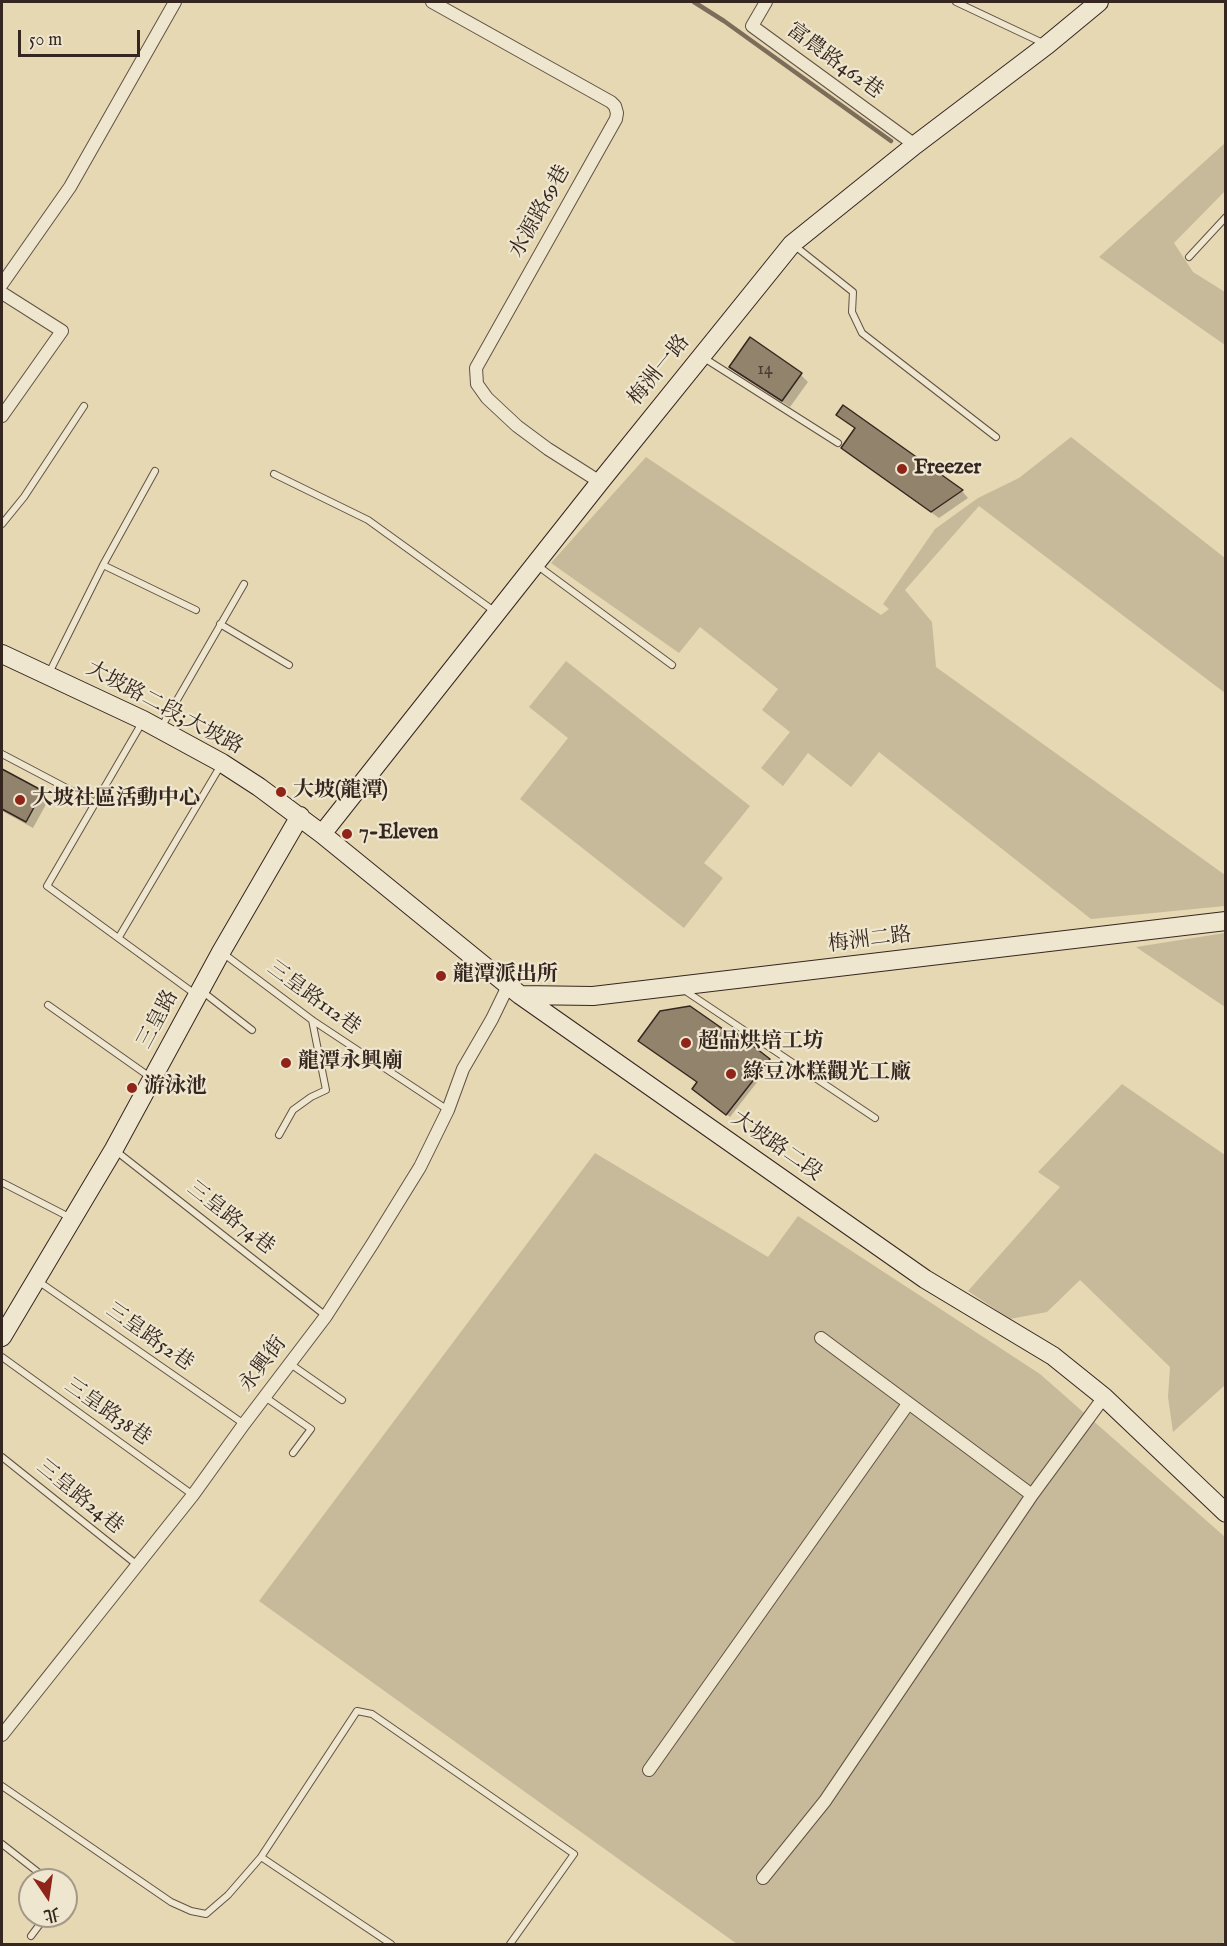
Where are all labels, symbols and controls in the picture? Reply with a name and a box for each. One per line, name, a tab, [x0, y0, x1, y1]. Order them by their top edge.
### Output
scale bar	[21, 18, 142, 56]
street label: 富農路462巷	[781, 19, 887, 105]
text: 50 m	[29, 29, 62, 52]
street label: 水源路69巷	[505, 161, 577, 263]
street label: 梅洲一路	[624, 330, 696, 412]
house number: 14	[757, 359, 773, 381]
place label: Freezer	[914, 456, 981, 482]
marker: Freezer	[895, 462, 909, 476]
street label: 大坡路二段;大坡路	[81, 657, 247, 761]
place label: 大坡(龍潭)	[293, 779, 388, 805]
marker: 大坡(龍潭)	[274, 785, 288, 799]
place label: 大坡社區活動中心	[32, 787, 200, 813]
marker: 大坡社區活動中心	[13, 793, 27, 807]
place label: 7-Eleven	[359, 821, 438, 847]
marker: 7-Eleven	[340, 827, 354, 841]
street label: 梅洲二路	[827, 923, 913, 959]
street label: 三皇路112巷	[261, 957, 365, 1041]
place label: 龍潭派出所	[453, 963, 558, 989]
marker: 龍潭派出所	[434, 969, 448, 983]
street label: 三皇路	[133, 986, 185, 1054]
place label: 超品烘培工坊	[698, 1030, 824, 1056]
marker: 超品烘培工坊	[679, 1036, 693, 1050]
place label: 龍潭永興廟	[298, 1050, 403, 1076]
marker: 龍潭永興廟	[279, 1056, 293, 1070]
place label: 綠豆冰糕觀光工廠	[743, 1061, 911, 1087]
marker: 綠豆冰糕觀光工廠	[724, 1067, 738, 1081]
place label: 游泳池	[144, 1075, 207, 1101]
marker: 游泳池	[125, 1081, 139, 1095]
street label: 大坡路二段	[726, 1107, 826, 1187]
street label: 三皇路74巷	[181, 1177, 279, 1261]
street label: 三皇路52巷	[100, 1299, 198, 1377]
street label: 永興街	[235, 1332, 293, 1398]
street label: 三皇路38巷	[59, 1374, 155, 1452]
street label: 三皇路24巷	[31, 1455, 127, 1541]
north arrow	[18, 1868, 78, 1928]
text: 北	[42, 1902, 62, 1925]

